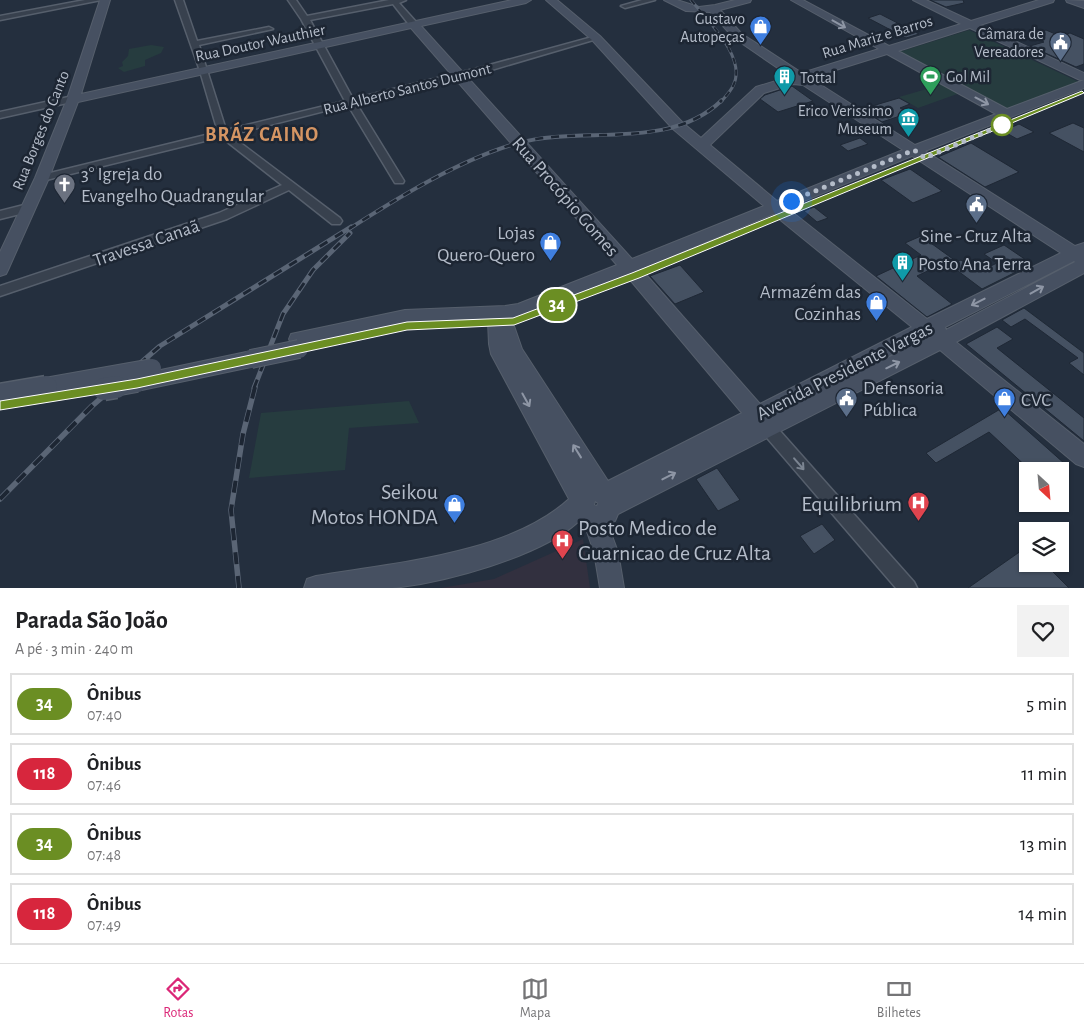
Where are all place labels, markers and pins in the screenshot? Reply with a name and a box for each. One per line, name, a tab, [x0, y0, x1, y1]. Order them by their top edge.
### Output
place label: Gustavo Autopeças	[680, 11, 745, 45]
shop icon: Gustavo Autopeças	[749, 15, 773, 46]
place label: Câmara de Vereadores	[974, 26, 1044, 60]
public building icon: Câmara de Vereadores	[1048, 30, 1072, 61]
sports icon: Gol Mil	[918, 64, 942, 95]
building icon: Tottal	[772, 65, 796, 96]
place label: Gol Mil	[946, 69, 990, 85]
place label: Tottal	[800, 70, 836, 86]
place label: Erico Verissimo Museum	[798, 103, 892, 137]
museum icon: Erico Verissimo Museum	[896, 107, 920, 138]
unlabelled marker	[991, 114, 1013, 136]
place label: 3° Igreja do Evangelho Quadrangular	[81, 165, 264, 206]
church icon: 3° Igreja do Evangelho Quadrangular	[53, 172, 77, 203]
public building icon: Sine - Cruz Alta	[964, 192, 988, 223]
place label: Lojas Quero-Quero	[437, 224, 535, 265]
place label: Sine - Cruz Alta	[920, 227, 1032, 246]
shop icon: Lojas Quero-Quero	[539, 231, 563, 262]
building icon: Posto Ana Terra	[890, 251, 914, 282]
place label: Posto Ana Terra	[918, 255, 1032, 274]
place label: Armazém das Cozinhas	[760, 283, 861, 324]
shop icon: Armazém das Cozinhas	[865, 290, 889, 321]
place label: Defensoria Pública	[863, 379, 944, 420]
public building icon: Defensoria Pública	[835, 386, 859, 417]
shop icon: CVC	[993, 387, 1017, 418]
place label: CVC	[1021, 391, 1051, 410]
place label: Seikou Motos HONDA	[311, 481, 438, 528]
hospital icon: Equilibrium	[906, 491, 930, 522]
shop icon: Seikou Motos HONDA	[442, 492, 466, 523]
place label: Equilibrium	[801, 493, 902, 515]
place label: Posto Medico de Guarnicao de Cruz Alta	[578, 517, 771, 564]
hospital icon: Posto Medico de Guarnicao de Cruz Alta	[550, 528, 574, 559]

